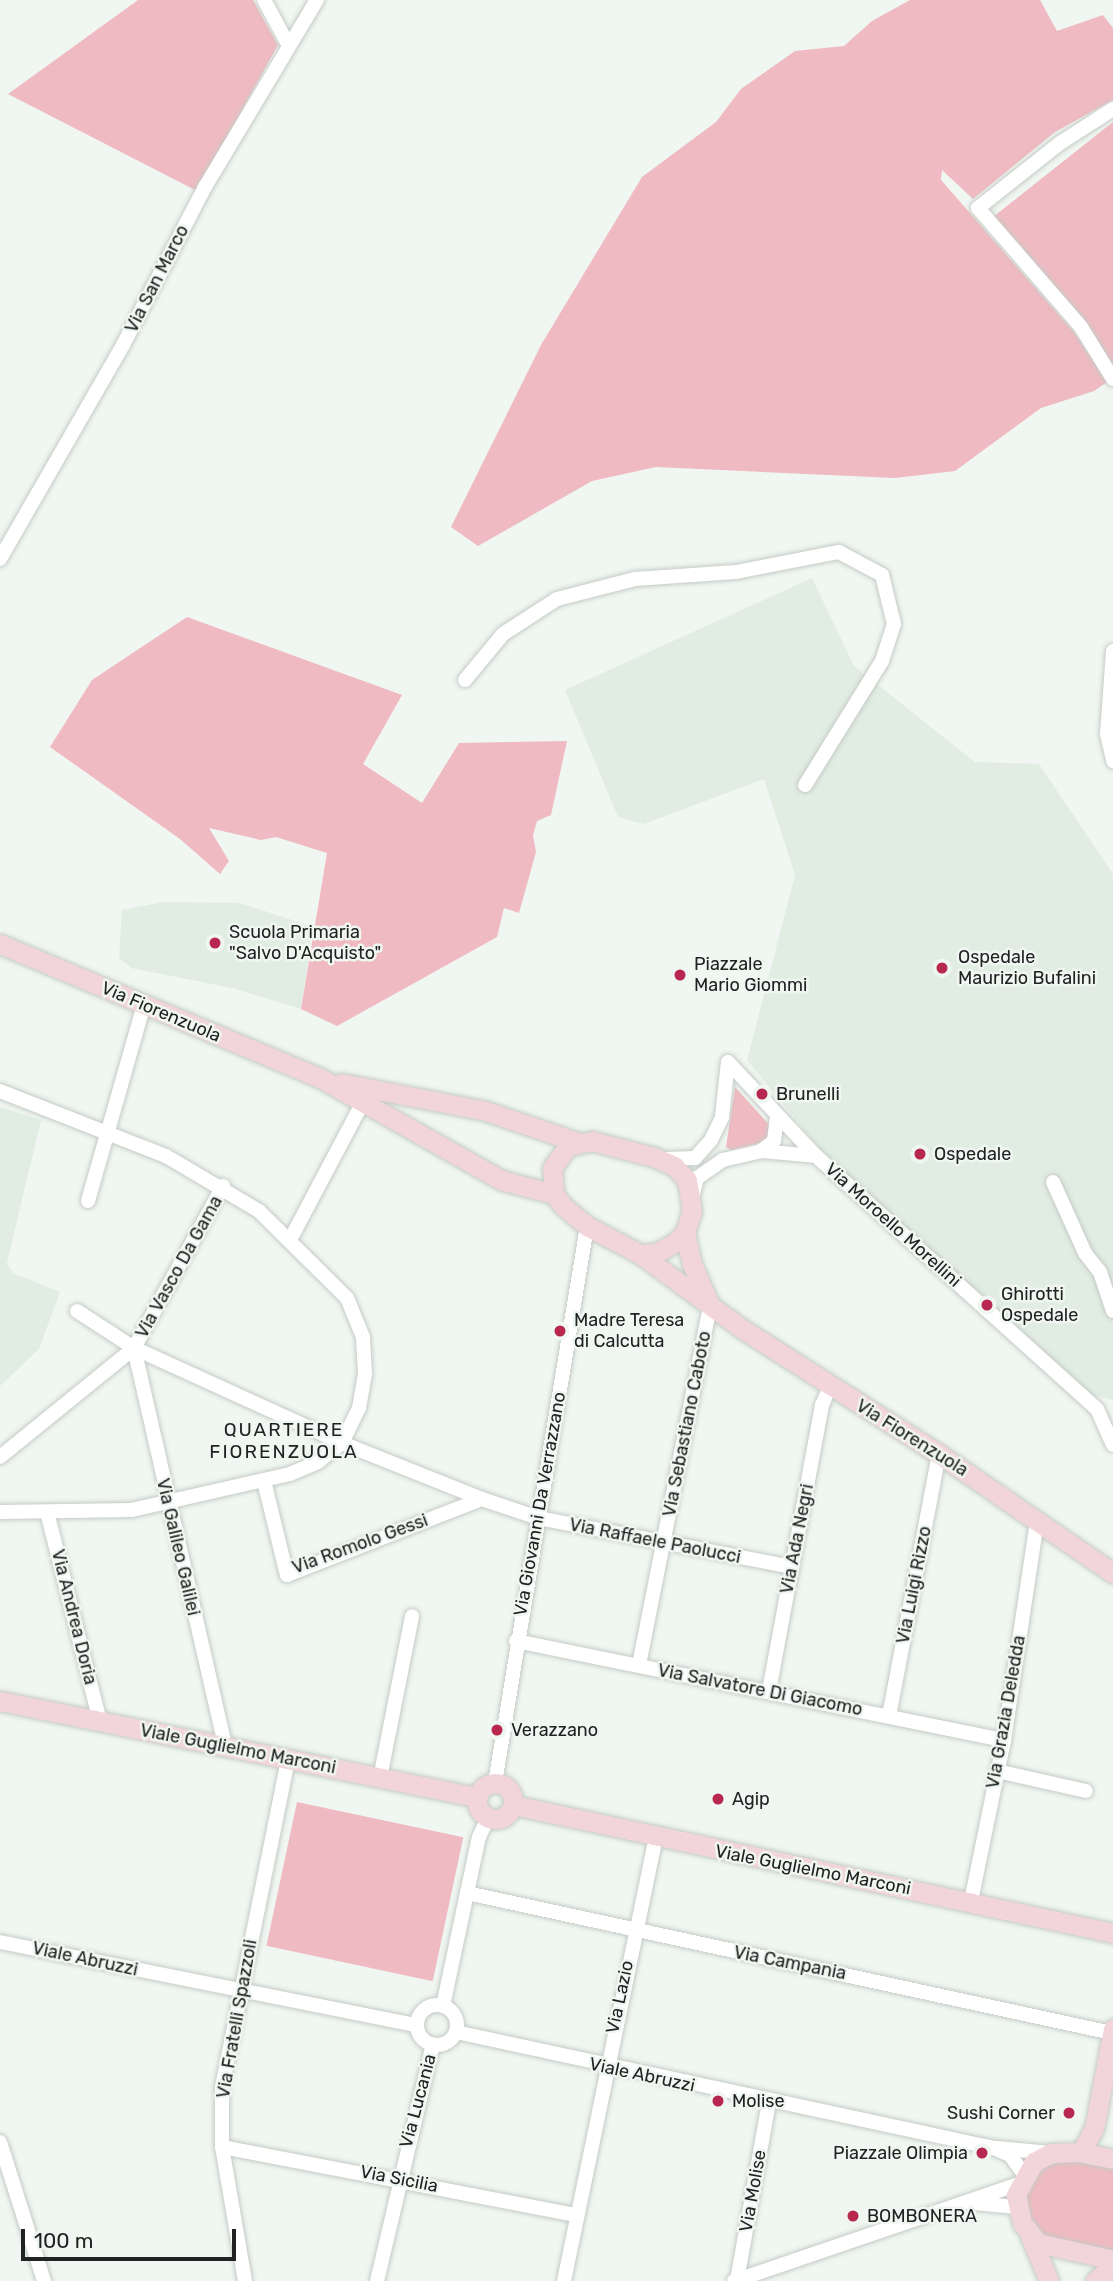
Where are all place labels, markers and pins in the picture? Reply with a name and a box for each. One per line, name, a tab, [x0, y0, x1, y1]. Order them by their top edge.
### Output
place label: Scuola Primaria "Salvo D'Acquisto"	[229, 922, 381, 964]
marker: Scuola Primaria "Salvo D'Acquisto"	[207, 935, 223, 951]
place label: Ospedale Maurizio Bufalini	[958, 947, 1096, 990]
place label: Piazzale Mario Giommi	[694, 954, 807, 996]
marker: Ospedale Maurizio Bufalini	[932, 958, 952, 978]
marker: Piazzale Mario Giommi	[672, 967, 688, 983]
place label: Brunelli	[776, 1083, 840, 1105]
marker: Brunelli	[754, 1086, 770, 1102]
place label: Ospedale	[934, 1143, 1011, 1165]
marker: Ospedale	[912, 1146, 928, 1162]
place label: Ghirotti Ospedale	[1001, 1284, 1078, 1326]
marker: Ghirotti Ospedale	[979, 1297, 995, 1313]
place label: Madre Teresa di Calcutta	[574, 1310, 685, 1352]
marker: Madre Teresa di Calcutta	[552, 1323, 568, 1339]
place label: Verazzano	[511, 1719, 598, 1741]
marker: Verazzano	[489, 1722, 505, 1738]
place label: Agip	[732, 1788, 770, 1810]
marker: Agip	[710, 1791, 726, 1807]
place label: Molise	[732, 2090, 785, 2112]
marker: Molise	[710, 2093, 726, 2109]
place label: Sushi Corner	[947, 2102, 1055, 2124]
marker: Sushi Corner	[1061, 2105, 1077, 2121]
place label: Piazzale Olimpia	[833, 2142, 968, 2164]
marker: Piazzale Olimpia	[974, 2145, 990, 2161]
place label: BOMBONERA	[867, 2205, 977, 2227]
marker: BOMBONERA	[845, 2208, 861, 2224]

